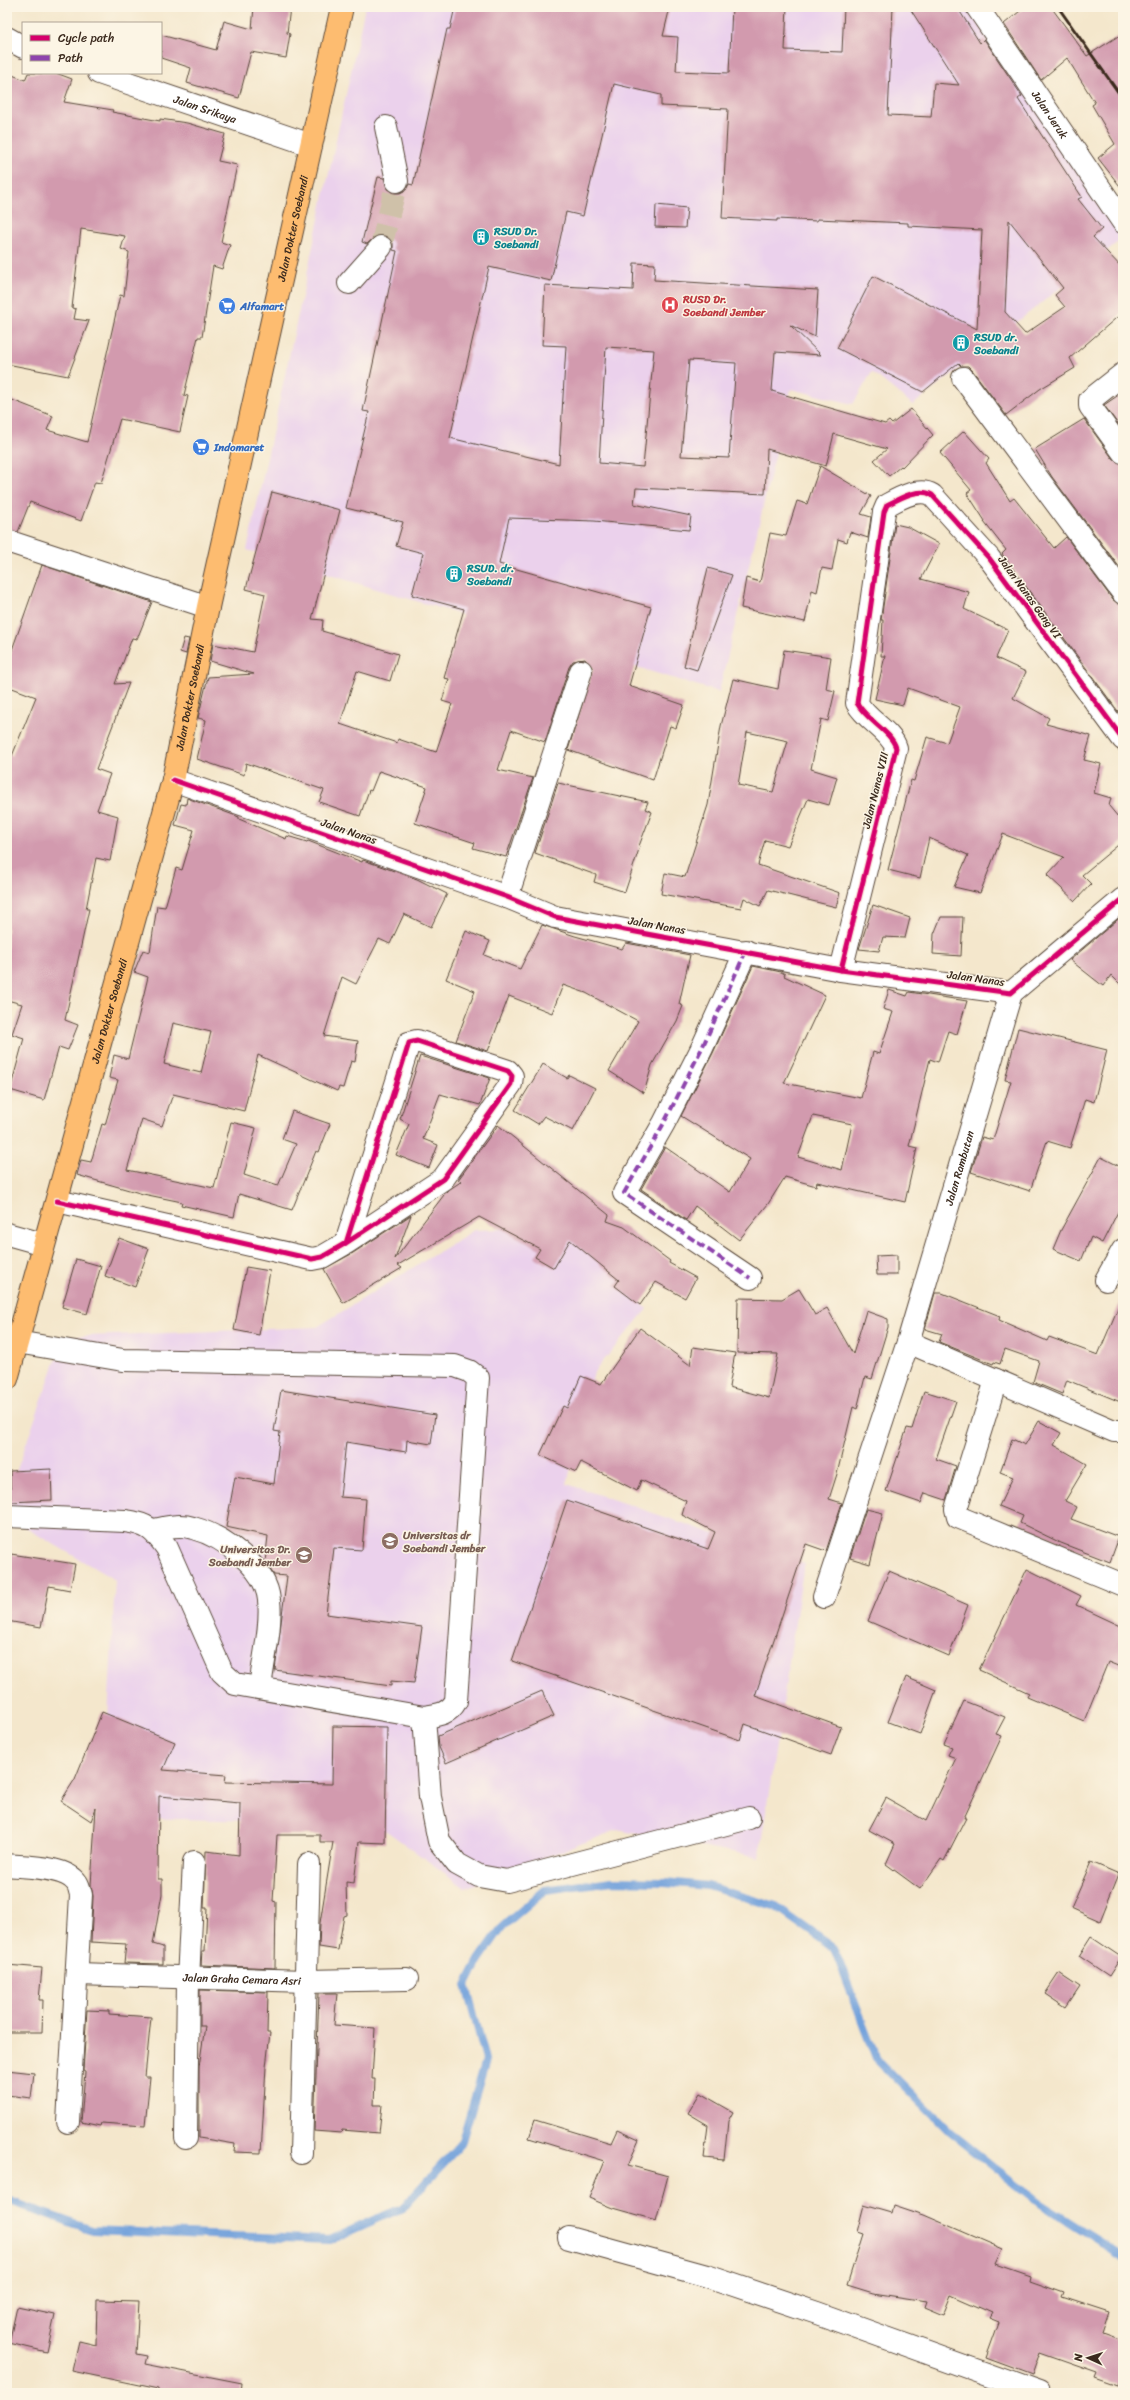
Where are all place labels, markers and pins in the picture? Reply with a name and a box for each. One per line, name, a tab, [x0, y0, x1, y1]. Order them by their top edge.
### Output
place label: RSUD Dr. Soebandi	[493, 222, 539, 254]
building icon: RSUD Dr. Soebandi	[471, 227, 491, 247]
place label: RUSD Dr. Soebandi Jember	[682, 290, 767, 322]
hospital icon: RUSD Dr. Soebandi Jember	[660, 295, 680, 315]
supermarket icon: Alfamart	[217, 296, 237, 316]
place label: Alfamart	[239, 297, 284, 316]
place label: RSUD dr. Soebandi	[973, 328, 1019, 360]
building icon: RSUD dr. Soebandi	[951, 333, 971, 353]
supermarket icon: Indomaret	[191, 437, 211, 457]
place label: Indomaret	[213, 438, 264, 457]
place label: RSUD. dr. Soebandi	[466, 559, 514, 591]
building icon: RSUD. dr. Soebandi	[444, 564, 464, 584]
place label: Universitas dr Soebandi Jember	[402, 1526, 487, 1558]
school or university icon: Universitas dr Soebandi Jember	[380, 1531, 400, 1551]
place label: Universitas Dr. Soebandi Jember	[208, 1540, 292, 1572]
school or university icon: Universitas Dr. Soebandi Jember	[294, 1545, 314, 1565]

